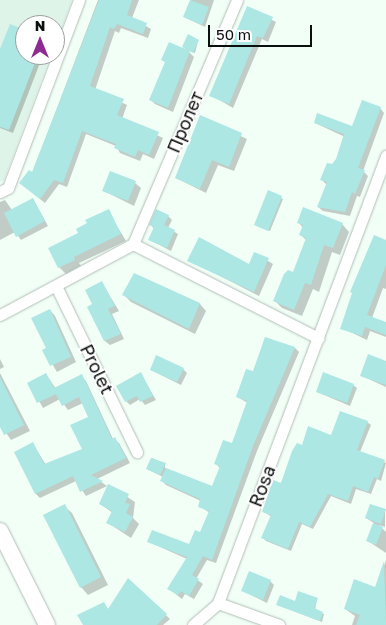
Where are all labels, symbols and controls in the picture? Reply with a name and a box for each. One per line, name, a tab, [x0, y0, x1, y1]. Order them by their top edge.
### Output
north arrow	[15, 15, 65, 65]
scale bar	[211, 15, 315, 47]
text: N	[35, 17, 45, 34]
text: 50 m	[216, 25, 251, 43]
street label: Пролет	[162, 88, 208, 156]
street label: Prolet	[76, 341, 118, 397]
street label: Rosa	[244, 462, 280, 510]

